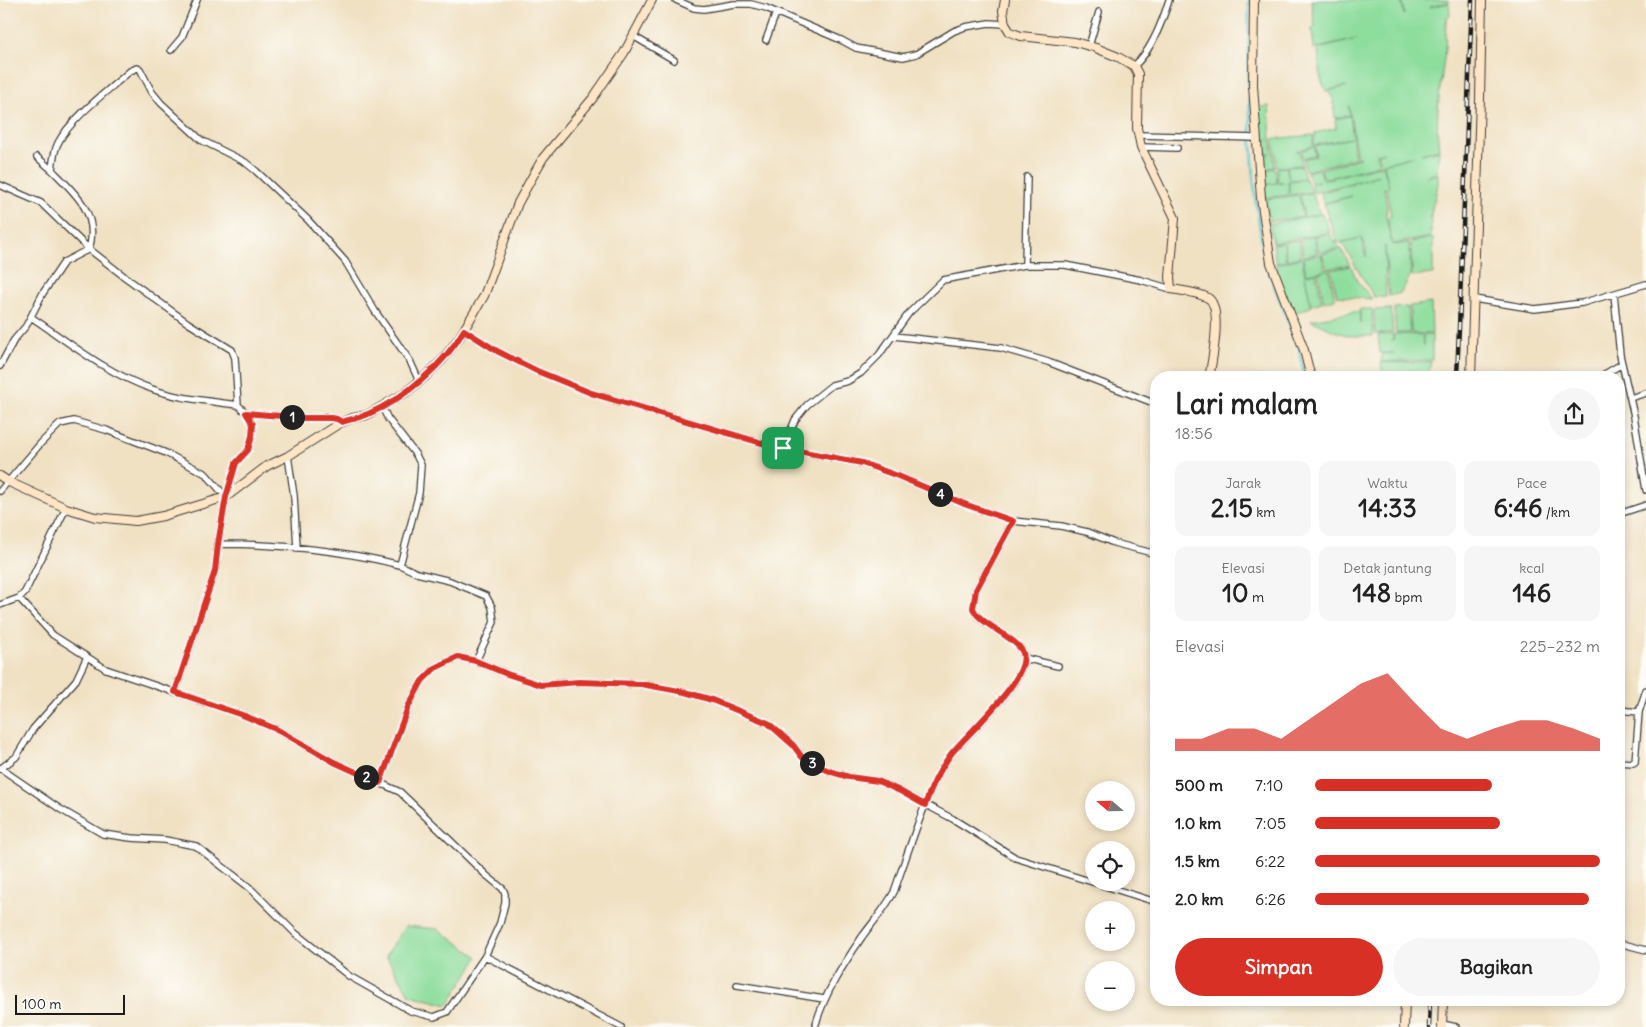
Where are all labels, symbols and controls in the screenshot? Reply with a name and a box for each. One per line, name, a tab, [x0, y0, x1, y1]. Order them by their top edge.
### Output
text: Lari malam	[1175, 386, 1318, 422]
button: share	[1548, 388, 1600, 440]
pin: 1	[280, 404, 304, 430]
text: 1	[290, 408, 295, 426]
text: 18:56	[1175, 423, 1213, 443]
pin	[762, 427, 804, 469]
icon: arrive	[769, 434, 797, 462]
text: Jarak	[1225, 474, 1261, 492]
text: Waktu	[1367, 474, 1408, 492]
text: Pace	[1517, 474, 1547, 492]
pin: 4	[928, 482, 952, 506]
text: 4	[936, 485, 945, 503]
text: 2.15	[1211, 492, 1253, 524]
text: 14:33	[1358, 492, 1417, 524]
text: 6:46	[1493, 492, 1542, 524]
text: km	[1253, 503, 1276, 521]
text: /km	[1542, 503, 1570, 521]
text: Elevasi	[1222, 559, 1265, 577]
text: Detak jantung	[1343, 559, 1432, 577]
text: kcal	[1519, 559, 1544, 577]
text: 10	[1222, 577, 1249, 609]
text: 148	[1352, 577, 1391, 609]
text: 146	[1512, 577, 1551, 609]
text: m	[1249, 588, 1264, 606]
text: bpm	[1391, 588, 1423, 606]
text: Elevasi	[1175, 636, 1224, 656]
text: 225–232 m	[1520, 636, 1600, 656]
pin: 3	[800, 750, 824, 776]
text: 3	[809, 754, 816, 772]
pin: 2	[354, 764, 378, 790]
text: 2	[363, 768, 370, 786]
text: 500 m	[1175, 775, 1223, 795]
text: 7:10	[1255, 775, 1283, 795]
north arrow	[1085, 781, 1135, 831]
map controls	[1085, 781, 1135, 1011]
text: 1.0 km	[1175, 813, 1221, 833]
text: 7:05	[1255, 813, 1286, 833]
button: locate	[1085, 841, 1135, 891]
text: 1.5 km	[1175, 851, 1220, 871]
text: 6:22	[1255, 851, 1285, 871]
text: 2.0 km	[1175, 889, 1224, 909]
text: 6:26	[1255, 889, 1286, 909]
button: +	[1085, 901, 1135, 951]
button: Simpan	[1175, 938, 1383, 996]
button: Bagikan	[1393, 938, 1600, 996]
button: −	[1085, 961, 1135, 1011]
scale bar	[15, 992, 125, 1015]
text: 100 m	[22, 995, 62, 1013]

